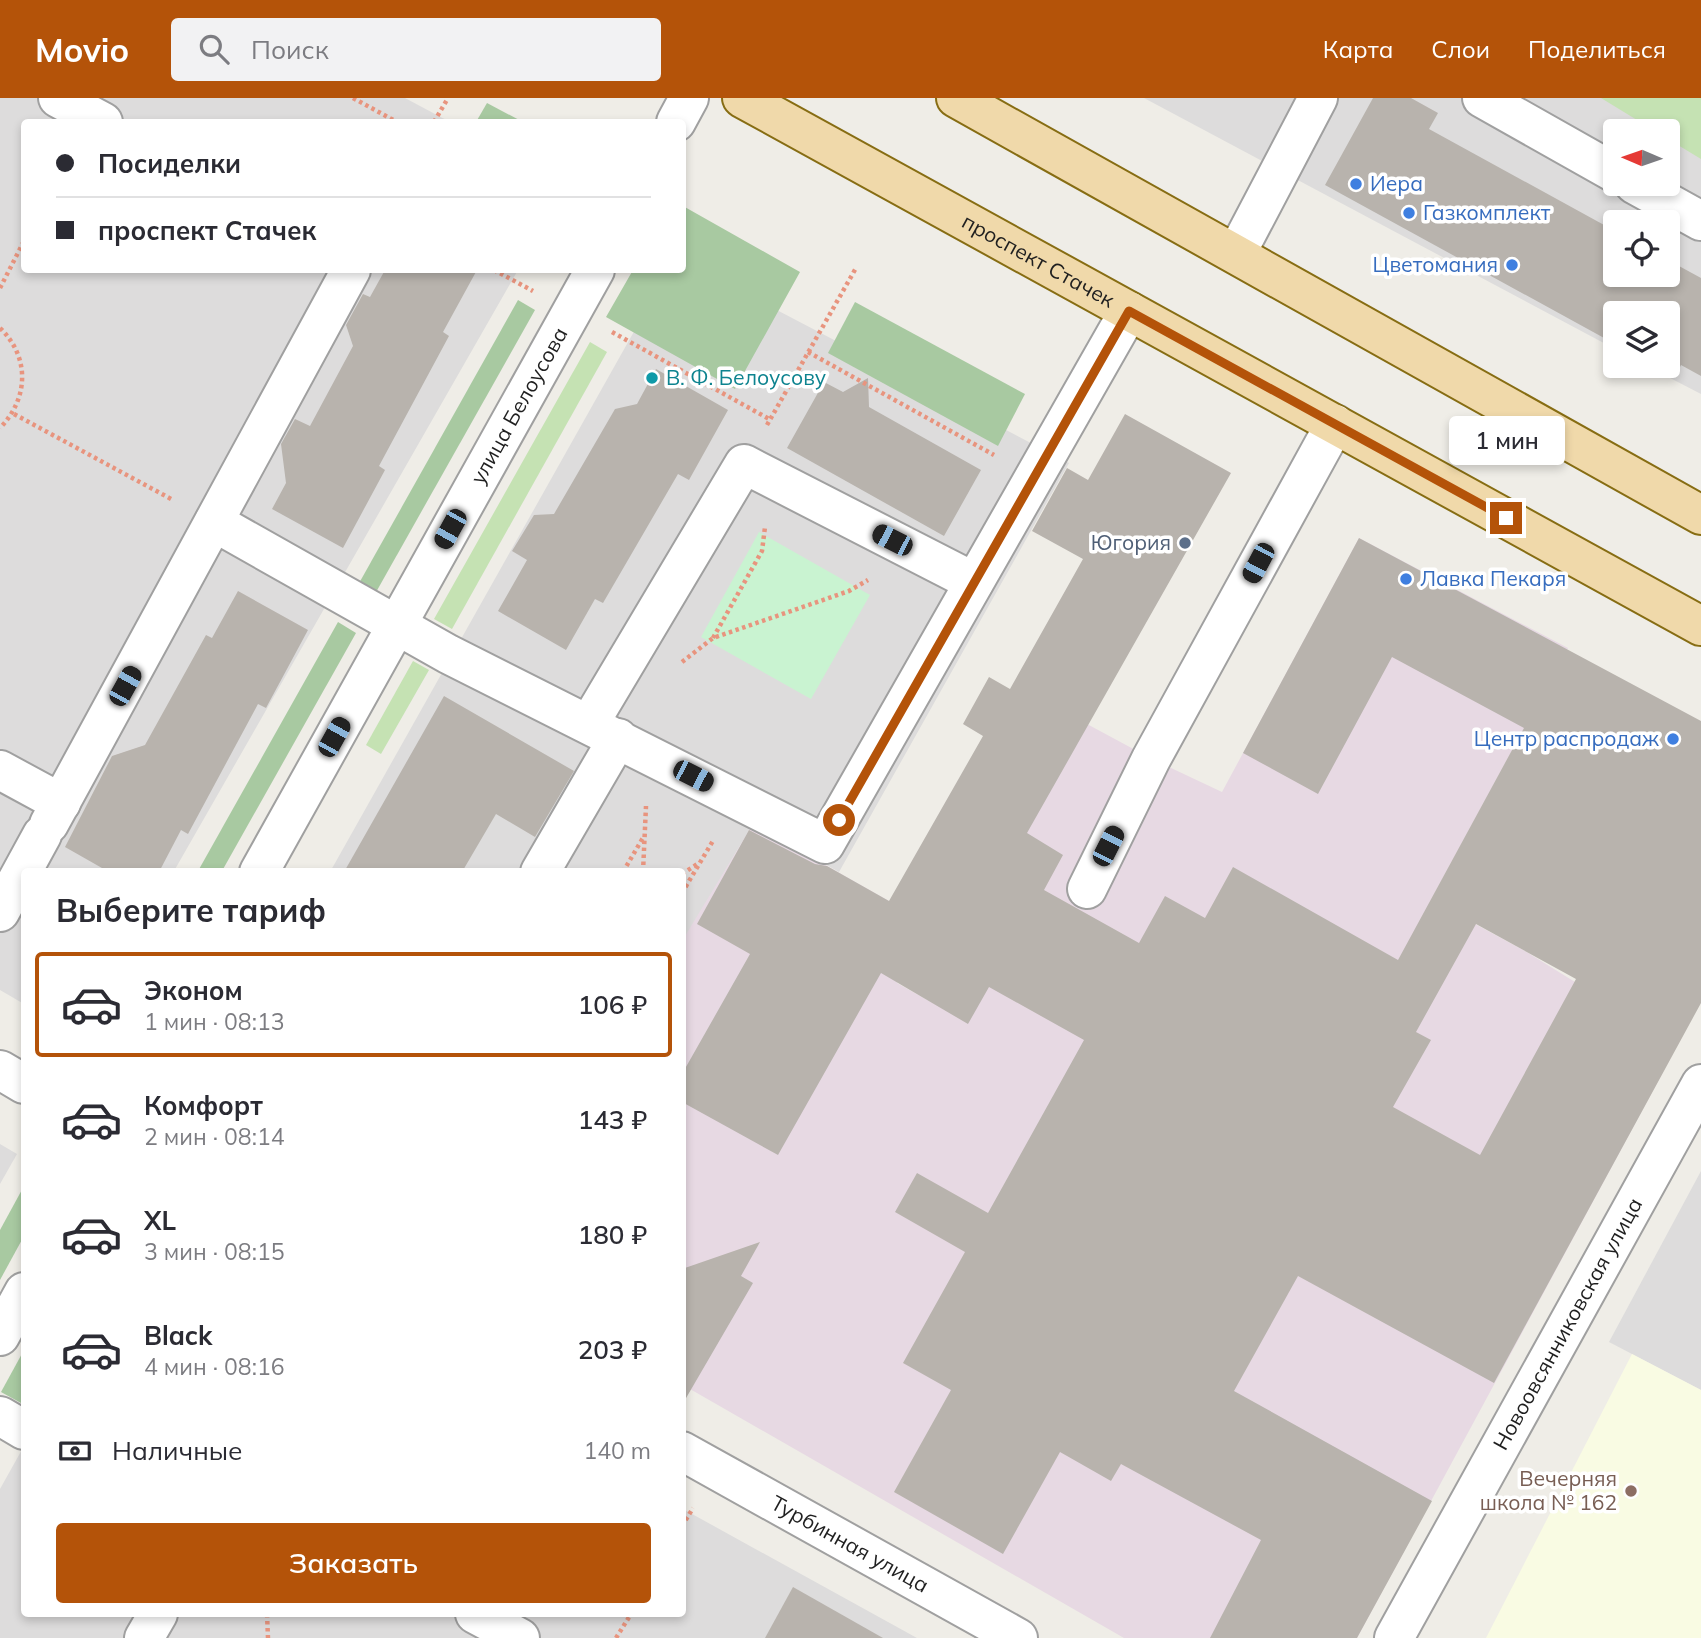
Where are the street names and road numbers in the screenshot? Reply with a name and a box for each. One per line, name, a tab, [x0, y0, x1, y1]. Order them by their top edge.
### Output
street label: проспект Стачек	[958, 208, 1120, 313]
street label: улица Белоусова	[464, 322, 573, 488]
street label: Новоовсянниковская улица	[1487, 1193, 1647, 1454]
street label: Турбинная улица	[767, 1489, 934, 1598]

